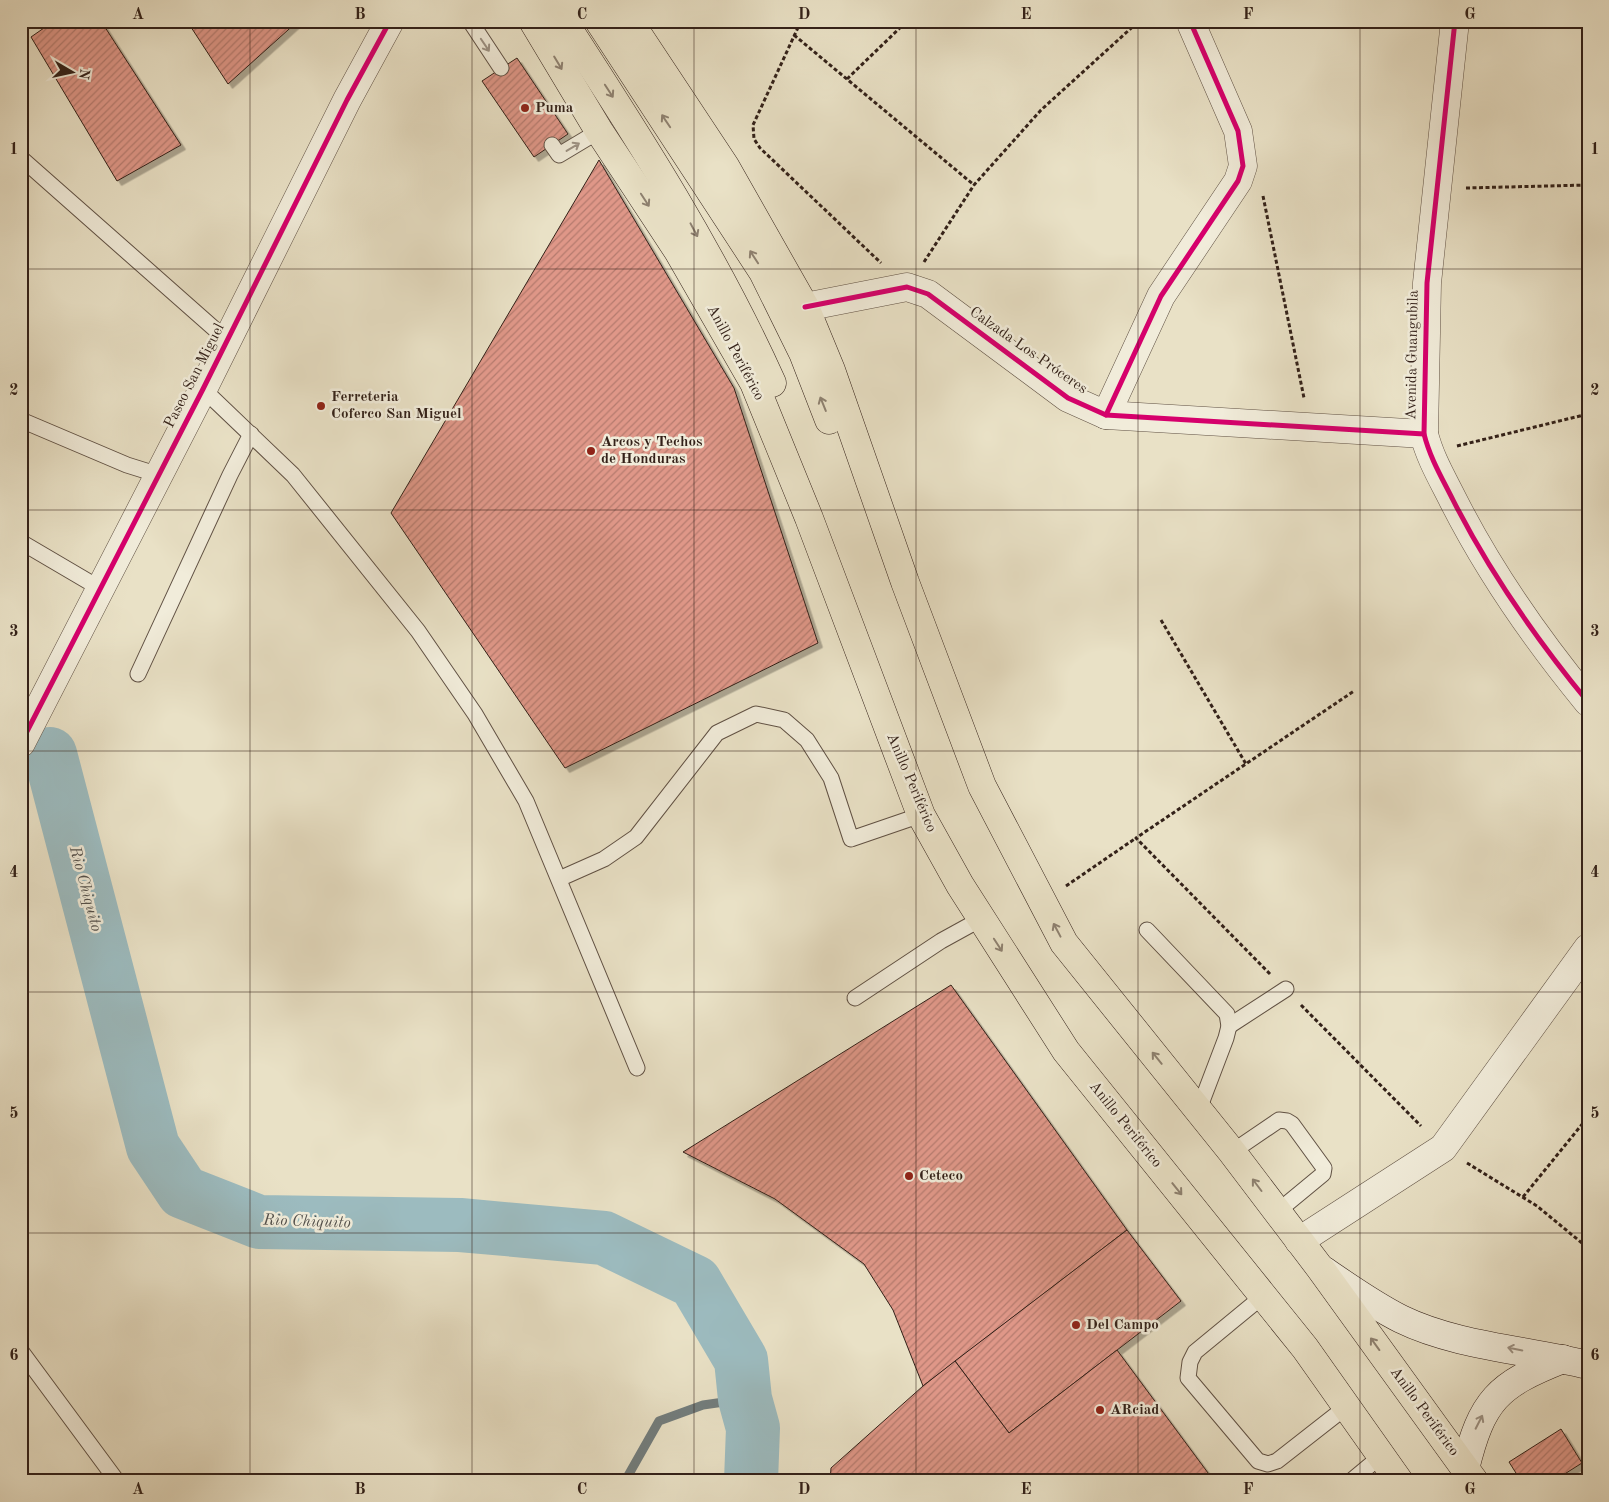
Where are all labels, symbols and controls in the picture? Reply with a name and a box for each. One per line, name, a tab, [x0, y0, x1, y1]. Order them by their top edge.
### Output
text: A	[132, 7, 144, 23]
text: B	[354, 7, 366, 23]
text: C	[577, 7, 587, 23]
text: D	[798, 7, 810, 23]
text: E	[1020, 7, 1032, 23]
text: F	[1243, 7, 1254, 23]
text: G	[1464, 7, 1476, 23]
one-way arrow	[481, 37, 491, 51]
north arrow	[48, 48, 98, 98]
one-way arrow	[553, 55, 563, 69]
text: N	[76, 67, 92, 81]
one-way arrow	[604, 84, 614, 98]
place label: Puma	[535, 101, 574, 116]
marker: Puma	[519, 102, 531, 114]
one-way arrow	[660, 114, 670, 128]
one-way arrow	[566, 141, 580, 151]
text: 1	[9, 142, 19, 158]
text: 1	[1590, 142, 1600, 158]
one-way arrow	[640, 193, 650, 207]
one-way arrow	[689, 222, 699, 237]
one-way arrow	[749, 250, 759, 264]
street label: Avenida Guangubila	[1404, 289, 1422, 420]
street label: Anillo Periférico	[704, 303, 766, 403]
street label: Calzada Los Próceres	[966, 305, 1090, 397]
street label: Paseo San Miguel	[162, 321, 228, 431]
text: 2	[9, 383, 19, 399]
text: 2	[1590, 383, 1600, 399]
place label: Ferreteria Coferco San Miguel	[331, 390, 462, 422]
one-way arrow	[818, 397, 827, 412]
marker: Ferreteria Coferco San Miguel	[315, 400, 327, 412]
place label: Arcos y Techos de Honduras	[601, 435, 702, 467]
marker: Arcos y Techos de Honduras	[585, 445, 597, 457]
text: 3	[9, 624, 19, 640]
text: 3	[1590, 624, 1600, 640]
street label: Anillo Periférico	[883, 731, 939, 835]
water label: Rio Chiquito	[66, 844, 104, 933]
text: 4	[9, 865, 19, 881]
text: 4	[1590, 865, 1600, 881]
one-way arrow	[1052, 923, 1061, 938]
one-way arrow	[993, 938, 1003, 952]
one-way arrow	[1151, 1051, 1162, 1064]
street label: Anillo Periférico	[1086, 1079, 1164, 1171]
text: 5	[9, 1106, 19, 1122]
text: 5	[1590, 1106, 1600, 1122]
place label: Ceteco	[919, 1169, 963, 1184]
marker: Ceteco	[903, 1170, 915, 1182]
one-way arrow	[1252, 1179, 1263, 1192]
one-way arrow	[1171, 1182, 1182, 1195]
water label: Rio Chiquito	[262, 1212, 351, 1232]
place label: Del Campo	[1086, 1318, 1159, 1333]
marker: Del Campo	[1070, 1319, 1082, 1331]
one-way arrow	[1370, 1337, 1380, 1351]
one-way arrow	[1507, 1344, 1523, 1354]
text: 6	[9, 1348, 19, 1364]
text: 6	[1590, 1348, 1600, 1364]
street label: Anillo Periférico	[1387, 1365, 1461, 1459]
place label: ARciad	[1110, 1403, 1159, 1418]
marker: ARciad	[1094, 1404, 1106, 1416]
one-way arrow	[1475, 1415, 1484, 1430]
text: A	[132, 1482, 144, 1498]
text: B	[354, 1482, 366, 1498]
text: C	[577, 1482, 587, 1498]
text: D	[798, 1482, 810, 1498]
text: E	[1020, 1482, 1032, 1498]
text: F	[1243, 1482, 1254, 1498]
text: G	[1464, 1482, 1476, 1498]

